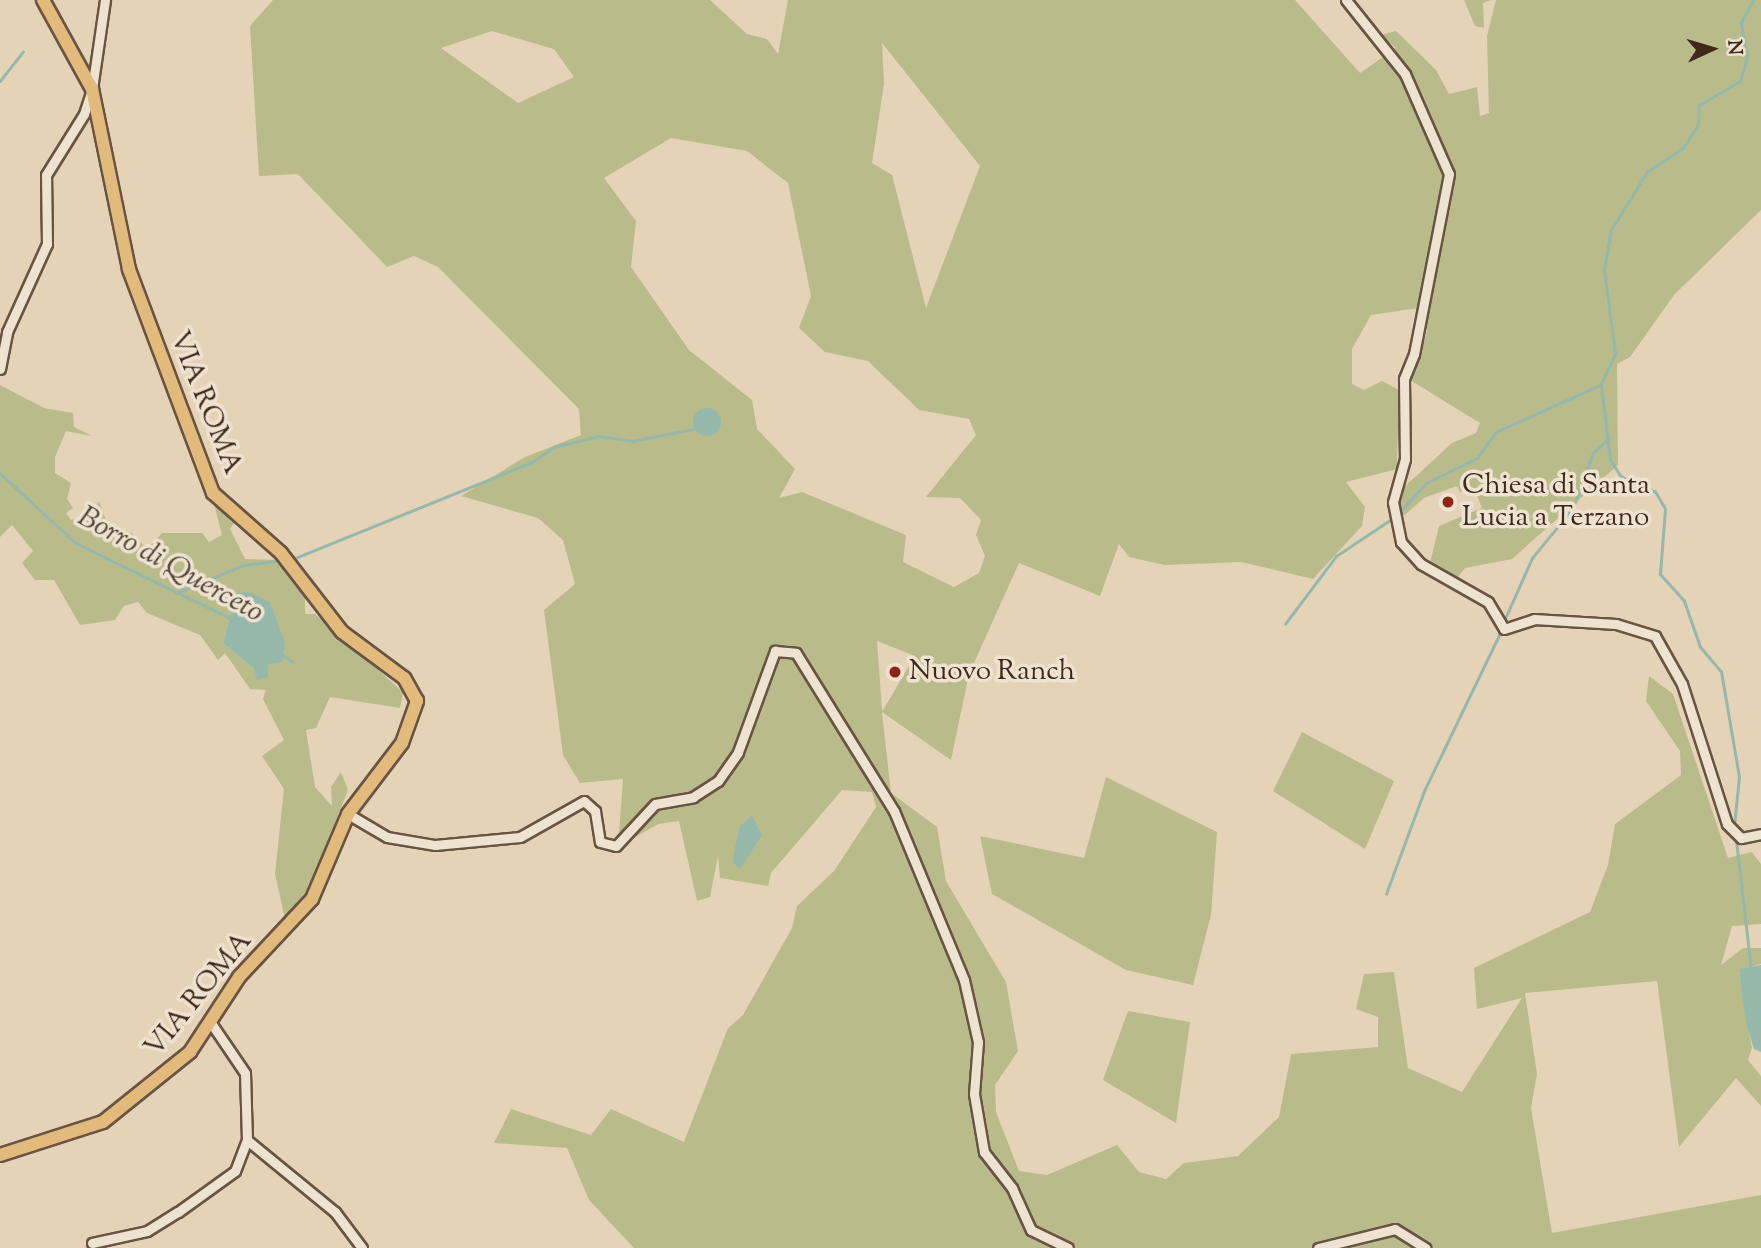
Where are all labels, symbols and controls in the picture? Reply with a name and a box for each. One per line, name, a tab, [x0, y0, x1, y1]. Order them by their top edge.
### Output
north arrow	[1677, 14, 1747, 84]
text: N	[1719, 39, 1747, 56]
street label: VIA ROMA	[161, 326, 249, 480]
place label: Chiesa di Santa Lucia a Terzano	[1462, 469, 1650, 535]
marker: Chiesa di Santa Lucia a Terzano	[1440, 494, 1456, 510]
water label: Borro di Querceto	[71, 500, 269, 632]
place label: Nuovo Ranch	[909, 655, 1075, 689]
marker: Nuovo Ranch	[887, 664, 903, 680]
street label: VIA ROMA	[138, 925, 260, 1065]

